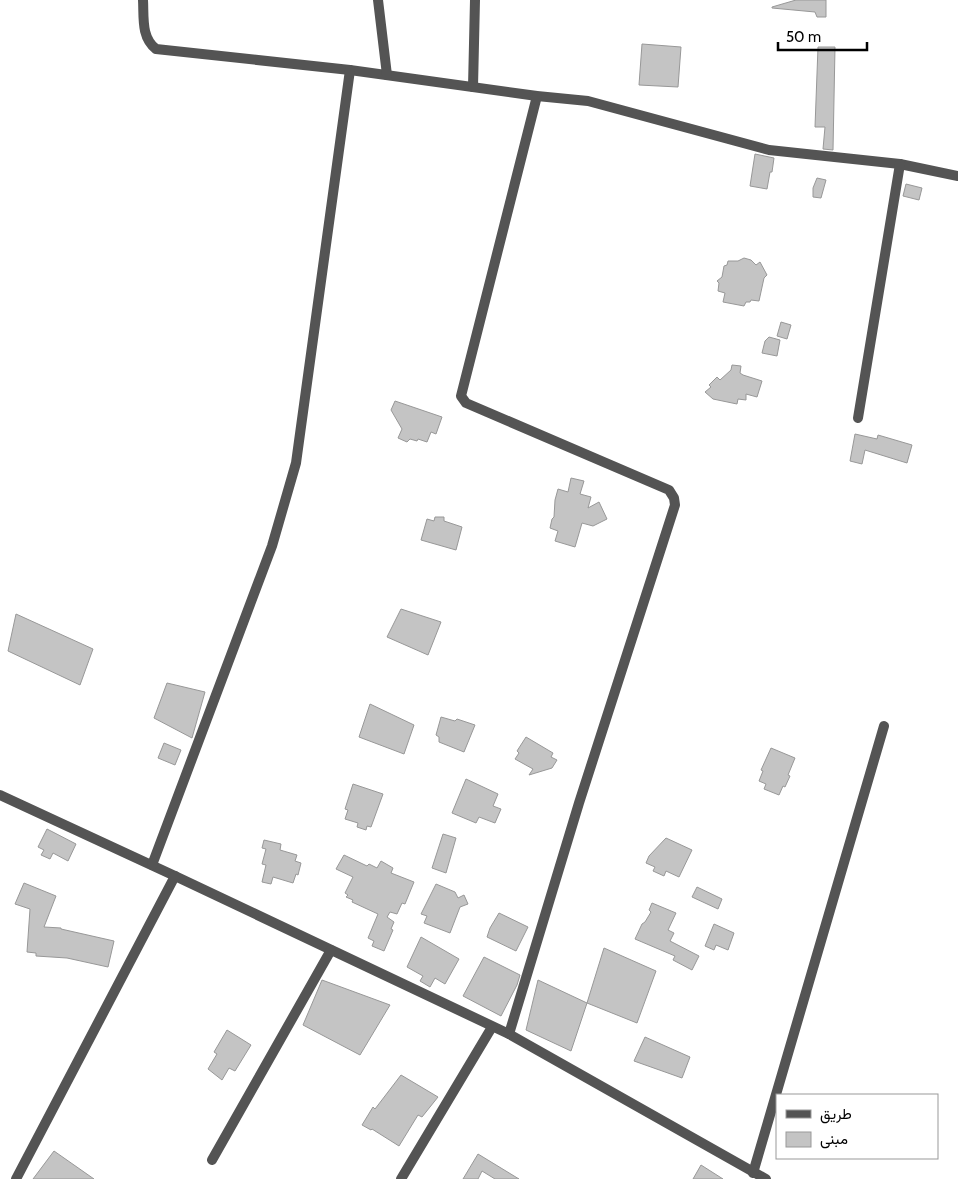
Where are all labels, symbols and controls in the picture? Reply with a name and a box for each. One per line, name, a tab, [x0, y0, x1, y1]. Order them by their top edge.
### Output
scale bar	[778, 20, 867, 52]
text: 50 m	[786, 28, 821, 46]
legend	[776, 1094, 938, 1159]
text: طريق	[820, 1105, 852, 1124]
text: مبنى	[820, 1130, 848, 1149]

